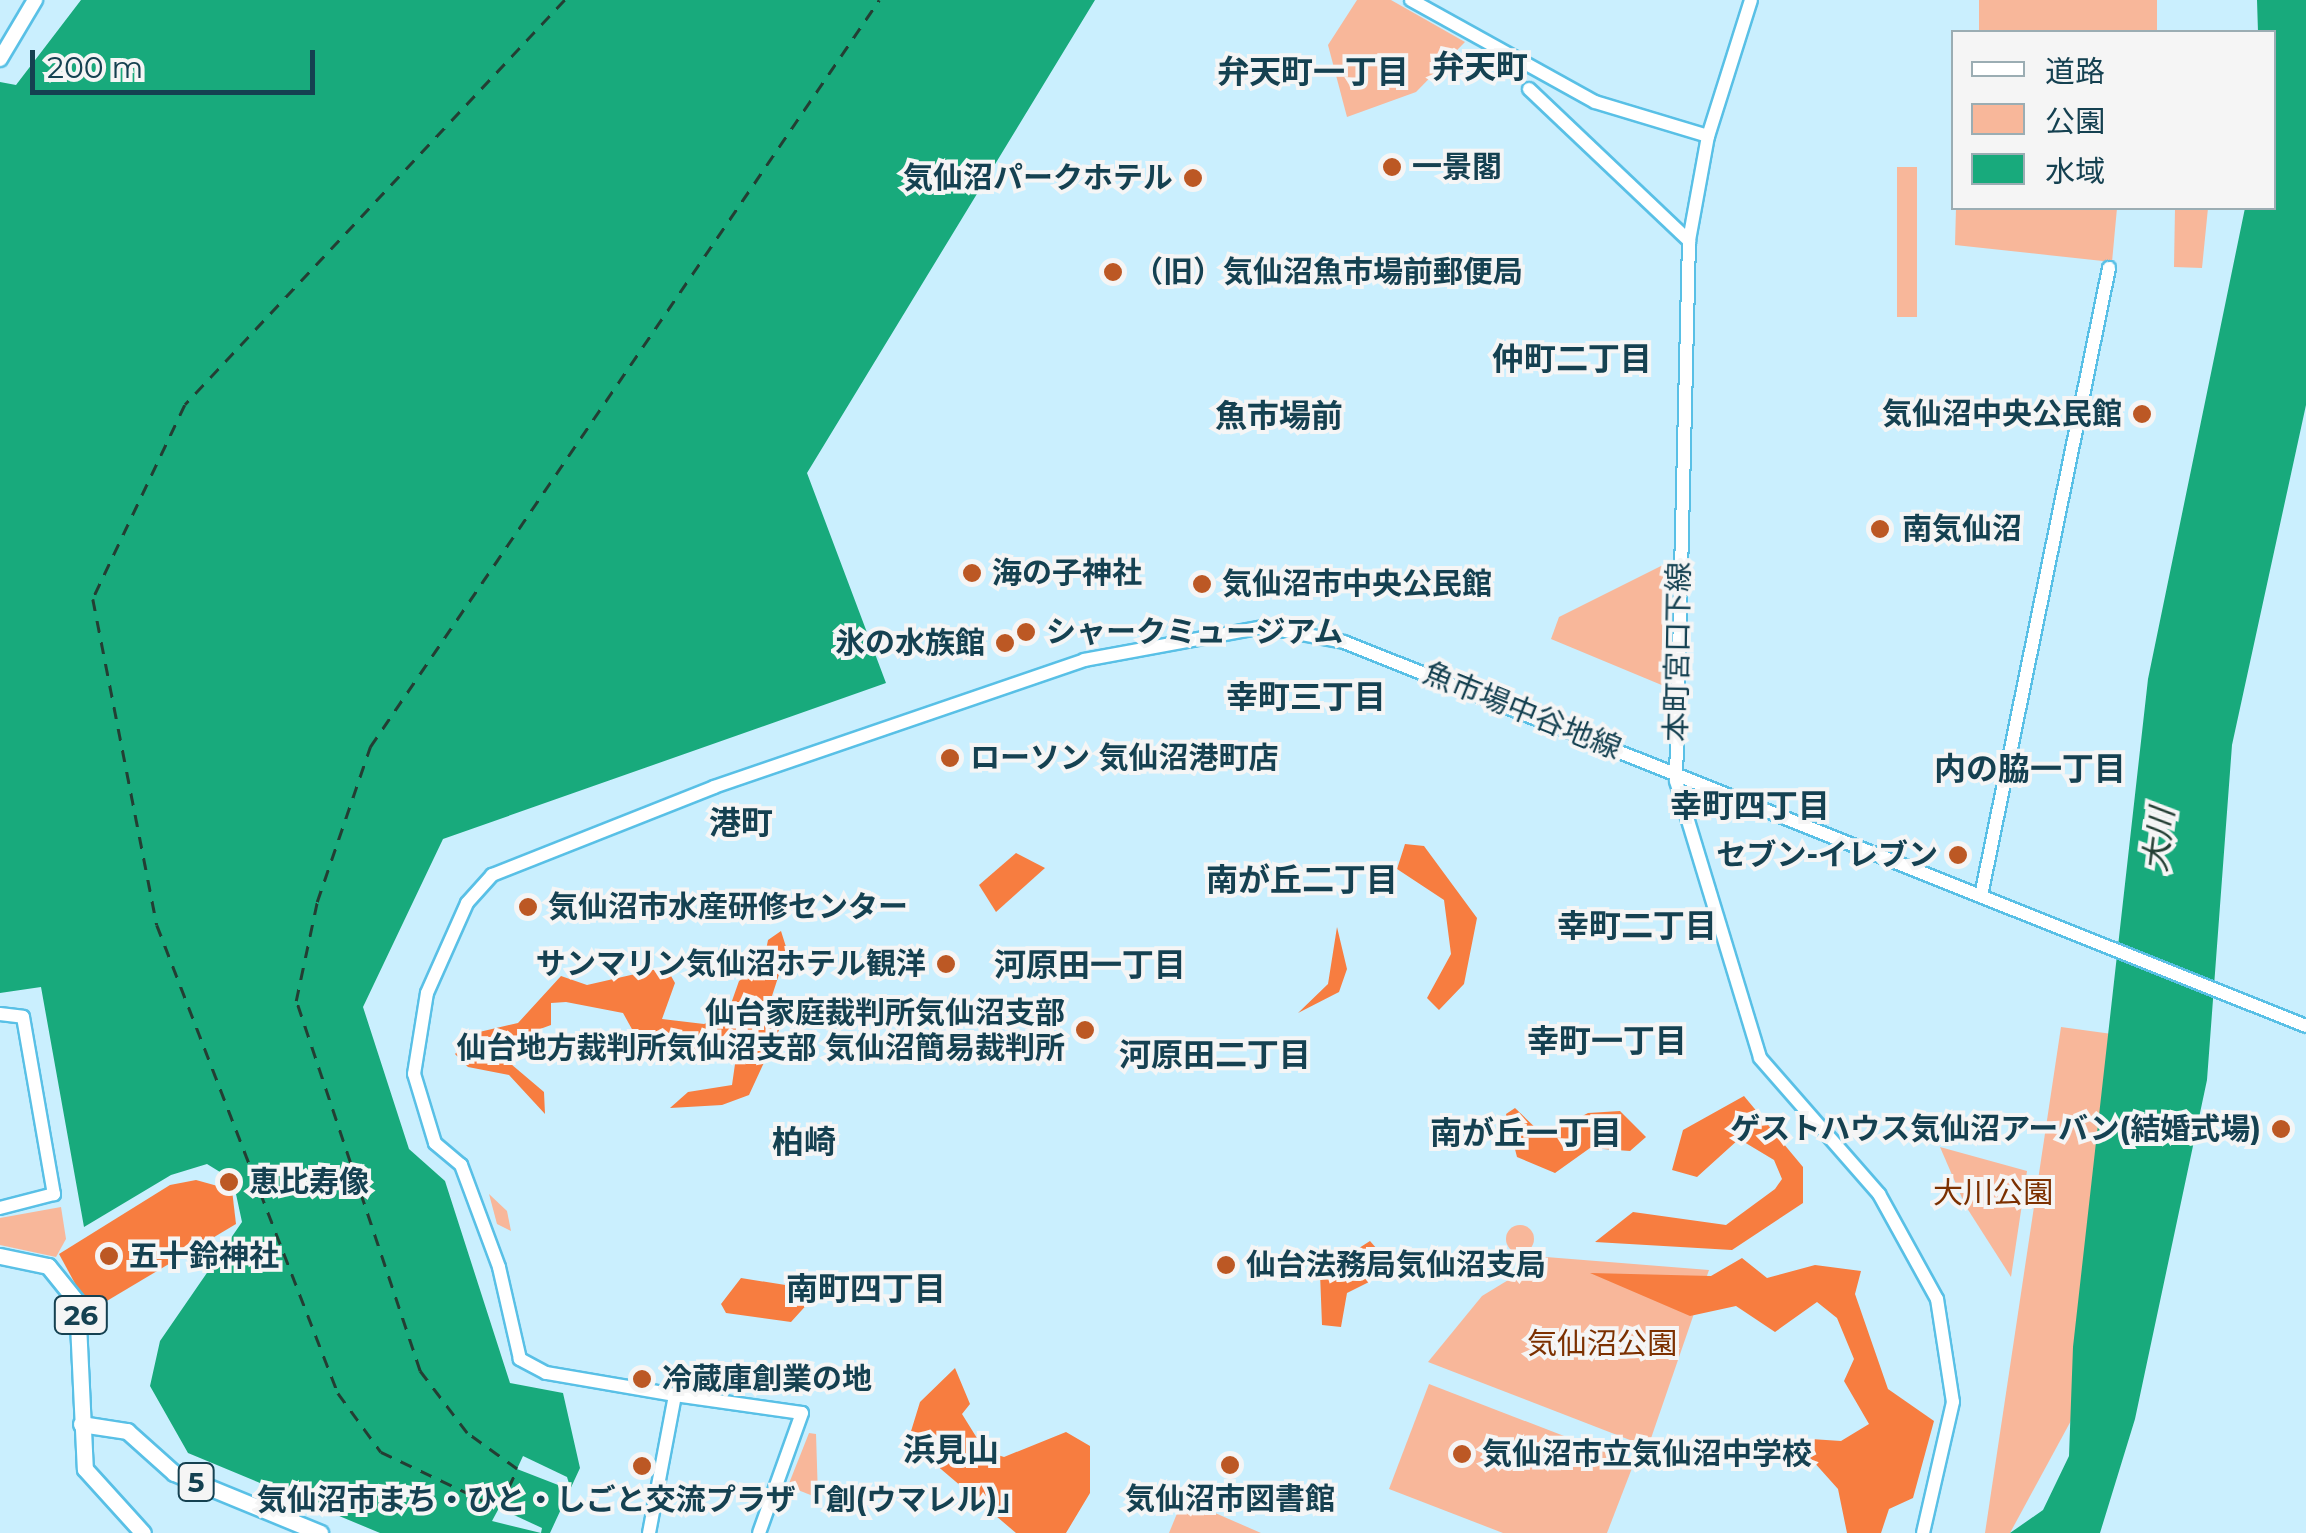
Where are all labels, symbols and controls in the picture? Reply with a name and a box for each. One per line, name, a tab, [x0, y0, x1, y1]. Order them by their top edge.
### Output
scale bar	[35, 30, 320, 92]
legend	[1951, 30, 2276, 210]
district label: 弁天町	[1432, 48, 1528, 86]
text: 200 m	[47, 49, 143, 86]
district label: 弁天町一丁目	[1217, 53, 1409, 91]
text: 道路	[2045, 53, 2105, 90]
text: 公園	[2045, 103, 2105, 140]
place label: 一景閣	[1412, 149, 1502, 185]
text: 水域	[2045, 153, 2105, 190]
marker: 一景閣	[1381, 156, 1403, 178]
place label: 気仙沼パークホテル	[903, 160, 1173, 196]
marker: 気仙沼パークホテル	[1182, 167, 1204, 189]
place label: （旧）気仙沼魚市場前郵便局	[1133, 254, 1523, 290]
marker: （旧）気仙沼魚市場前郵便局	[1102, 261, 1124, 283]
district label: 仲町二丁目	[1492, 340, 1652, 378]
place label: 気仙沼中央公民館	[1882, 396, 2122, 432]
district label: 魚市場前	[1215, 397, 1343, 435]
marker: 気仙沼中央公民館	[2131, 403, 2153, 425]
place label: 南気仙沼	[1902, 511, 2022, 547]
marker: 南気仙沼	[1867, 516, 1893, 542]
place label: 海の子神社	[992, 555, 1142, 591]
marker: 海の子神社	[961, 562, 983, 584]
street label: 本町宮口下線	[1658, 562, 1698, 742]
place label: 気仙沼市中央公民館	[1222, 566, 1492, 602]
marker: 気仙沼市中央公民館	[1191, 573, 1213, 595]
place label: シャークミュージアム	[1046, 614, 1346, 650]
marker: シャークミュージアム	[1015, 621, 1037, 643]
place label: 氷の水族館	[835, 625, 985, 661]
marker: 氷の水族館	[994, 632, 1016, 654]
street label: 魚市場中谷地線	[1418, 655, 1626, 767]
district label: 幸町三丁目	[1226, 678, 1386, 716]
place label: ローソン 気仙沼港町店	[970, 740, 1278, 776]
marker: ローソン 気仙沼港町店	[939, 747, 961, 769]
district label: 内の脇一丁目	[1934, 750, 2126, 788]
district label: 幸町四丁目	[1670, 787, 1830, 825]
district label: 港町	[709, 804, 773, 842]
water label: 大川	[2136, 806, 2182, 874]
place label: セブン-イレブン	[1716, 837, 1938, 873]
marker: セブン-イレブン	[1947, 844, 1969, 866]
district label: 南が丘二丁目	[1206, 861, 1398, 899]
place label: 気仙沼市水産研修センター	[548, 889, 908, 925]
marker: 気仙沼市水産研修センター	[517, 896, 539, 918]
district label: 幸町二丁目	[1557, 907, 1717, 945]
place label: サンマリン気仙沼ホテル観洋	[536, 946, 926, 982]
district label: 河原田一丁目	[994, 946, 1186, 984]
marker: サンマリン気仙沼ホテル観洋	[935, 953, 957, 975]
place label: 仙台家庭裁判所気仙沼支部 仙台地方裁判所気仙沼支部 気仙沼簡易裁判所	[457, 995, 1065, 1066]
marker: 仙台家庭裁判所気仙沼支部 仙台地方裁判所気仙沼支部 気仙沼簡易裁判所	[1074, 1019, 1096, 1041]
district label: 幸町一丁目	[1527, 1022, 1687, 1060]
district label: 河原田二丁目	[1119, 1036, 1311, 1074]
place label: ゲストハウス気仙沼アーバン(結婚式場)	[1731, 1111, 2261, 1147]
district label: 南が丘一丁目	[1430, 1114, 1622, 1152]
marker: ゲストハウス気仙沼アーバン(結婚式場)	[2270, 1118, 2292, 1140]
district label: 柏崎	[772, 1123, 836, 1161]
place label: 恵比寿像	[249, 1164, 369, 1200]
marker: 恵比寿像	[218, 1171, 240, 1193]
park label: 大川公園	[1933, 1175, 2053, 1211]
place label: 五十鈴神社	[129, 1238, 279, 1274]
marker: 五十鈴神社	[98, 1245, 120, 1267]
place label: 仙台法務局気仙沼支局	[1246, 1247, 1546, 1283]
marker: 仙台法務局気仙沼支局	[1215, 1254, 1237, 1276]
district label: 南町四丁目	[786, 1270, 946, 1308]
road number: 26	[54, 1292, 108, 1338]
park label: 気仙沼公園	[1527, 1326, 1677, 1362]
place label: 冷蔵庫創業の地	[662, 1361, 872, 1397]
marker: 冷蔵庫創業の地	[631, 1368, 653, 1390]
district label: 浜見山	[903, 1431, 999, 1469]
place label: 気仙沼市立気仙沼中学校	[1482, 1436, 1812, 1472]
marker: 気仙沼市立気仙沼中学校	[1451, 1443, 1473, 1465]
marker: 気仙沼市図書館	[1219, 1454, 1241, 1476]
marker: 気仙沼市まち・ひと・しごと交流プラザ「創(ウマレル)」	[631, 1455, 653, 1477]
road number: 5	[176, 1459, 216, 1505]
place label: 気仙沼市図書館	[1125, 1481, 1335, 1517]
place label: 気仙沼市まち・ひと・しごと交流プラザ「創(ウマレル)」	[256, 1482, 1028, 1518]

